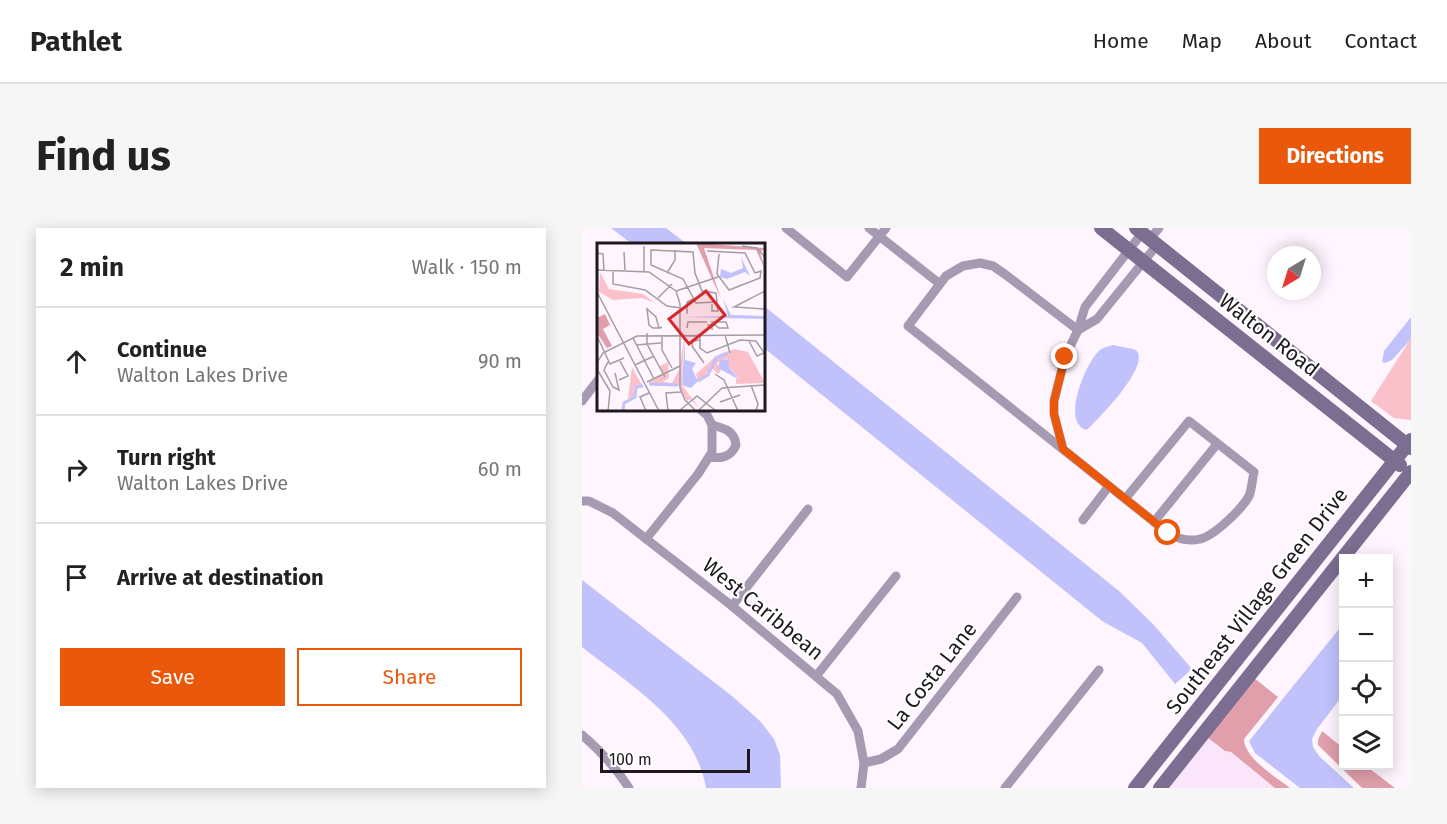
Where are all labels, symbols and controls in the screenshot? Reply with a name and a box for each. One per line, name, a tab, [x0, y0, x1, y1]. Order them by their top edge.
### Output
text: Pathlet	[30, 25, 122, 58]
text: Home	[1093, 28, 1149, 54]
text: Map	[1182, 28, 1222, 54]
text: About	[1255, 28, 1312, 54]
text: Contact	[1345, 28, 1417, 54]
button: Directions	[1259, 128, 1411, 184]
text: Find us	[36, 131, 171, 181]
inset map	[597, 243, 765, 411]
north arrow	[1267, 246, 1321, 300]
text: 2 min	[60, 252, 124, 283]
text: Walk · 150 m	[412, 255, 522, 279]
street label: Walton Road	[1214, 288, 1324, 382]
text: Continue	[117, 336, 207, 363]
route end	[1051, 343, 1077, 369]
icon: ahead	[60, 345, 93, 378]
text: 90 m	[478, 349, 522, 373]
text: Walton Lakes Drive	[117, 363, 288, 387]
text: Turn right	[117, 444, 216, 471]
icon: right	[60, 453, 93, 486]
text: 60 m	[478, 457, 522, 481]
text: Walton Lakes Drive	[117, 471, 288, 495]
street label: Southeast Village Green Drive	[1160, 482, 1354, 720]
route start	[1154, 519, 1180, 545]
street label: West Caribbean	[697, 552, 829, 666]
map controls	[1339, 554, 1393, 770]
button: +	[1339, 554, 1393, 608]
icon: arrive	[60, 561, 93, 594]
text: Arrive at destination	[117, 564, 324, 591]
button: −	[1339, 608, 1393, 662]
street label: La Costa Lane	[882, 617, 982, 735]
button: Save	[60, 648, 285, 706]
button: Share	[297, 648, 522, 706]
button: locate	[1339, 662, 1393, 716]
button: layers	[1339, 716, 1393, 770]
scale bar	[600, 746, 750, 774]
text: 100 m	[609, 750, 652, 769]

